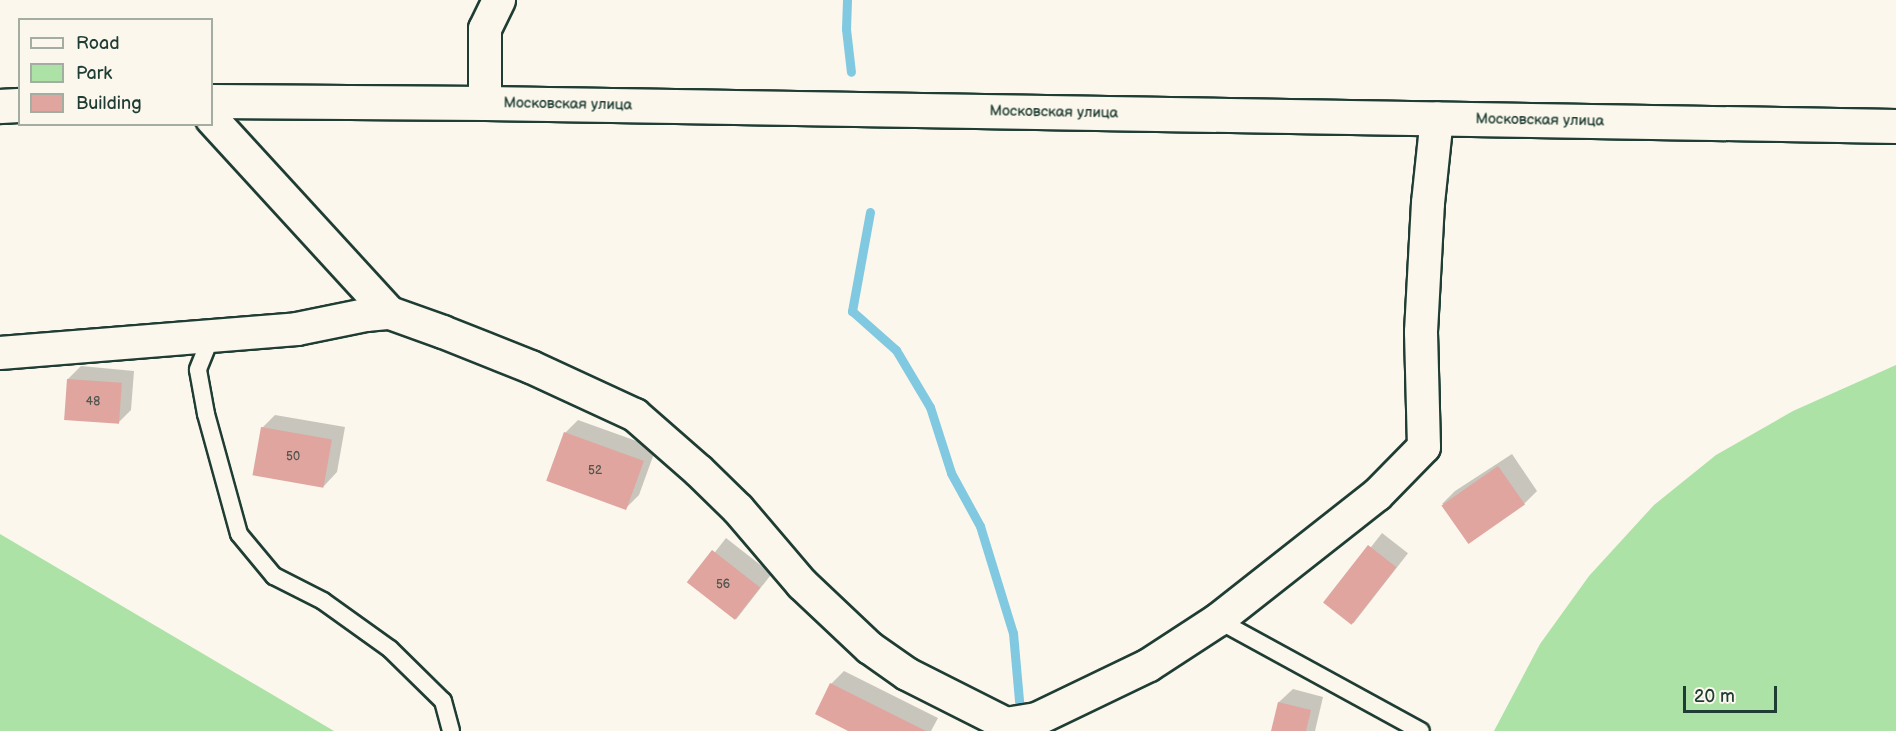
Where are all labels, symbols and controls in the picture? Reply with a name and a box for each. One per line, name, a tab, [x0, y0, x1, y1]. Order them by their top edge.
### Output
legend	[18, 18, 213, 126]
text: Road	[76, 33, 120, 54]
text: Park	[76, 63, 112, 84]
text: Building	[76, 93, 142, 114]
street label: Московская улица	[503, 94, 633, 114]
street label: Московская улица	[989, 102, 1119, 122]
street label: Московская улица	[1475, 110, 1605, 130]
house number: 48	[86, 395, 100, 409]
house number: 50	[286, 450, 300, 464]
house number: 52	[588, 464, 602, 478]
house number: 56	[716, 578, 730, 592]
scale bar	[1686, 674, 1780, 712]
text: 20 m	[1694, 686, 1735, 707]

